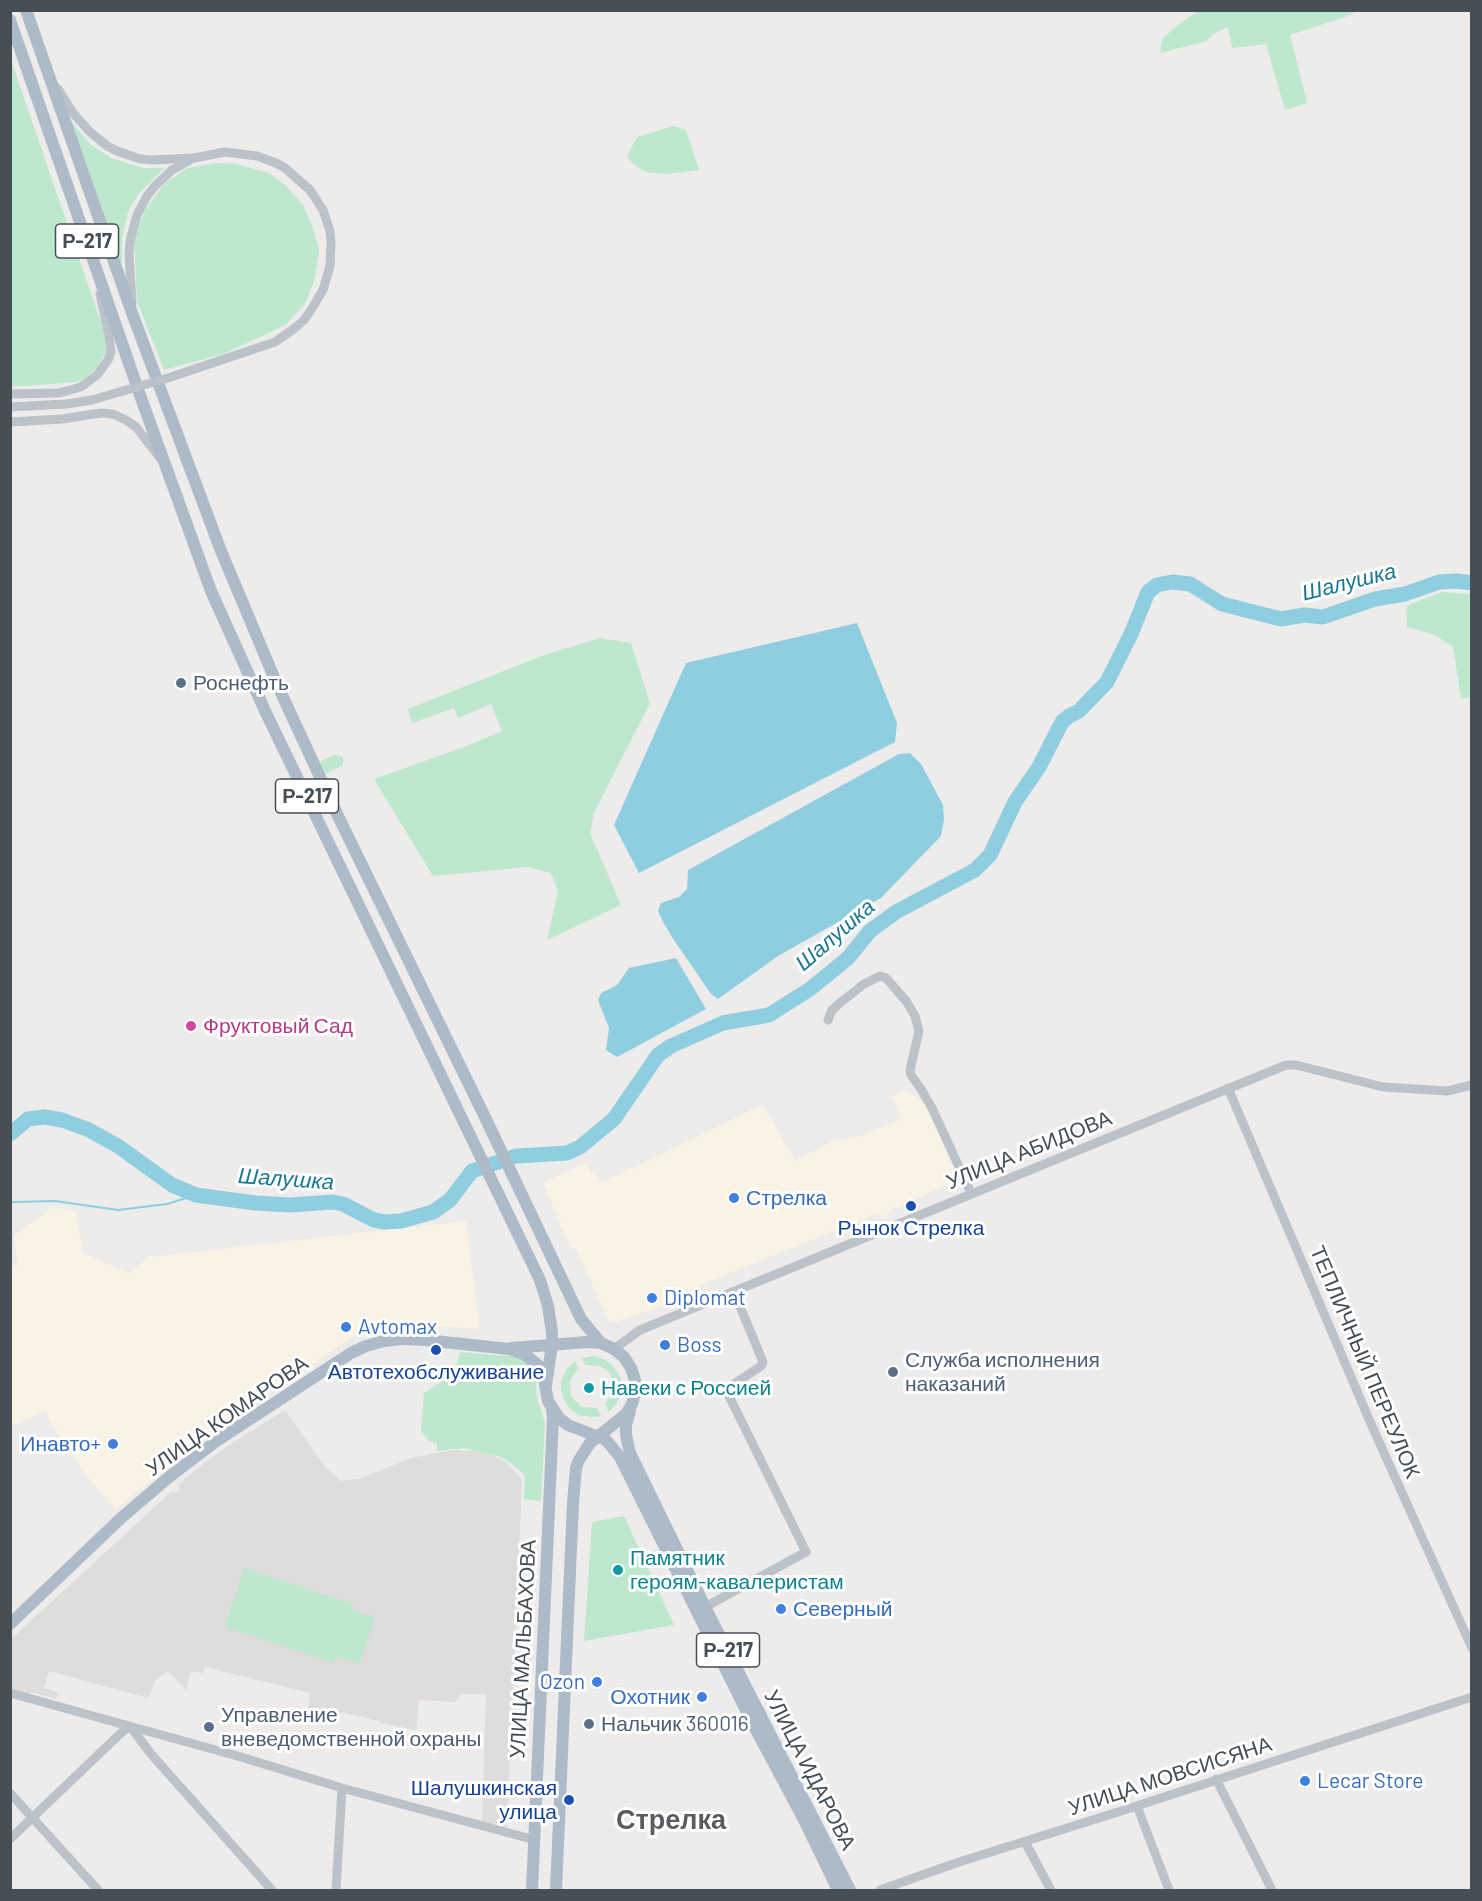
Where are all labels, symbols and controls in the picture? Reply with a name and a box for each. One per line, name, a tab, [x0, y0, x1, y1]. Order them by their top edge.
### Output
road number: Р-217	[56, 224, 118, 258]
water label: Шалушка	[1299, 558, 1399, 606]
place label: Роснефть	[193, 670, 289, 696]
marker: Роснефть	[174, 676, 188, 690]
road number: Р-217	[276, 779, 338, 813]
water label: Шалушка	[790, 893, 880, 977]
place label: Фруктовый Сад	[203, 1013, 353, 1039]
marker: Фруктовый Сад	[184, 1019, 198, 1033]
street label: УЛИЦА АБИДОВА	[943, 1105, 1115, 1195]
water label: Шалушка	[237, 1162, 335, 1196]
place label: Стрелка	[746, 1185, 827, 1211]
marker: Стрелка	[727, 1191, 741, 1205]
marker: Рынок Стрелка	[904, 1199, 918, 1213]
place label: Рынок Стрелка	[838, 1215, 984, 1241]
street label: ТЕПЛИЧНЫЙ ПЕРЕУЛОК	[1305, 1242, 1425, 1482]
place label: Diplomat	[664, 1285, 746, 1311]
marker: Diplomat	[645, 1291, 659, 1305]
place label: Avtomax	[358, 1314, 437, 1340]
marker: Avtomax	[339, 1320, 353, 1334]
place label: Boss	[677, 1332, 721, 1358]
marker: Boss	[658, 1338, 672, 1352]
marker: Автотехобслуживание	[429, 1343, 443, 1357]
place label: Служба исполнения наказаний	[905, 1347, 1100, 1397]
street label: УЛИЦА КОМАРОВА	[141, 1351, 313, 1481]
place label: Автотехобслуживание	[328, 1359, 544, 1385]
marker: Служба исполнения наказаний	[886, 1365, 900, 1379]
place label: Навеки с Россией	[601, 1375, 771, 1401]
marker: Навеки с Россией	[582, 1381, 596, 1395]
place label: Инавто+	[20, 1431, 101, 1457]
marker: Инавто+	[106, 1437, 120, 1451]
street label: УЛИЦА МАЛЬБАХОВА	[505, 1539, 541, 1759]
place label: Памятник героям-кавалеристам	[630, 1545, 844, 1595]
marker: Памятник героям-кавалеристам	[611, 1563, 625, 1577]
place label: Северный	[793, 1596, 893, 1622]
marker: Северный	[774, 1602, 788, 1616]
road number: Р-217	[696, 1633, 760, 1667]
place label: Ozon	[540, 1669, 585, 1695]
marker: Ozon	[590, 1675, 604, 1689]
place label: Охотник	[610, 1684, 690, 1710]
street label: УЛИЦА ИДАРОВА	[759, 1686, 861, 1854]
marker: Охотник	[695, 1690, 709, 1704]
place label: Управление вневедомственной охраны	[221, 1702, 481, 1752]
place label: Нальчик 360016	[601, 1711, 749, 1737]
marker: Нальчик 360016	[582, 1717, 596, 1731]
marker: Управление вневедомственной охраны	[202, 1720, 216, 1734]
street label: УЛИЦА МОВСИСЯНА	[1065, 1731, 1275, 1821]
place label: Lecar Store	[1317, 1768, 1423, 1794]
marker: Lecar Store	[1298, 1774, 1312, 1788]
place label: Шалушкинская улица	[411, 1775, 557, 1825]
marker: Шалушкинская улица	[562, 1793, 576, 1807]
district label: Стрелка	[616, 1804, 726, 1836]

